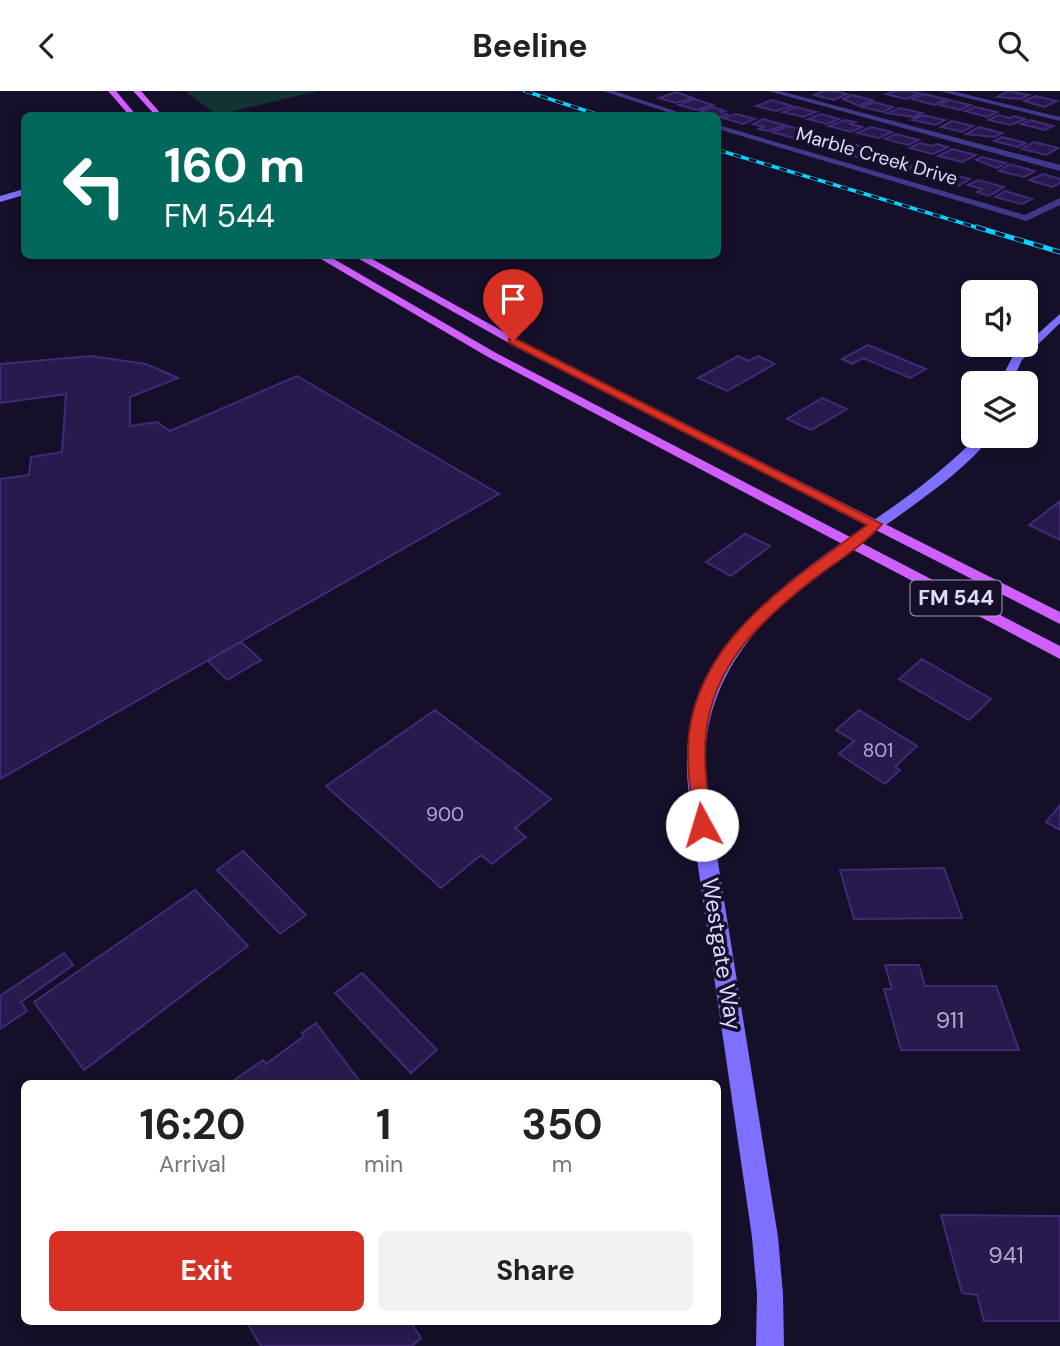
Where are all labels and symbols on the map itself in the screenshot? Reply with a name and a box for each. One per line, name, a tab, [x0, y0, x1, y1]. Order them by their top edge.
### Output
street label: Marble Creek Drive	[793, 121, 961, 191]
pin	[483, 269, 543, 341]
road number: FM 544	[911, 581, 1002, 615]
house number: 801	[863, 738, 893, 763]
position arrow	[665, 788, 739, 862]
house number: 900	[426, 802, 464, 827]
street label: Westgate Way	[695, 876, 749, 1032]
house number: 911	[936, 1005, 964, 1035]
house number: 941	[988, 1240, 1024, 1270]

